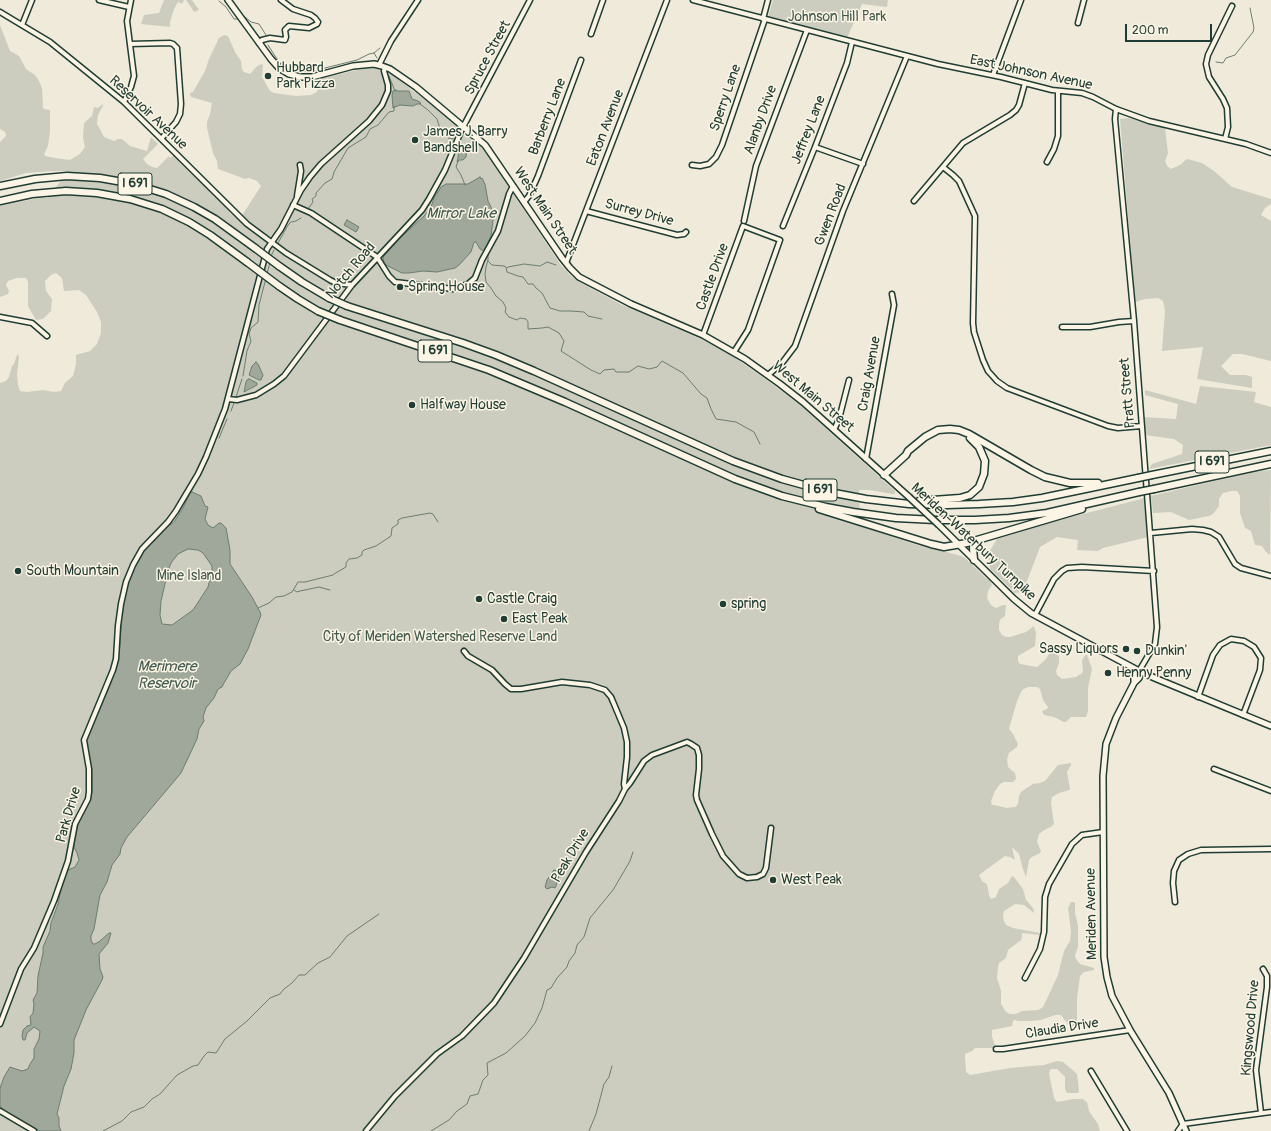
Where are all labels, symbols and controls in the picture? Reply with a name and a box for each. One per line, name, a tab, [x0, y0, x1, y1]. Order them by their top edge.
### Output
park label: Johnson Hill Park	[788, 9, 886, 25]
scale bar	[1127, 16, 1214, 42]
street label: Spruce Street	[461, 18, 515, 98]
text: 200 m	[1132, 23, 1168, 38]
street label: East Johnson Avenue	[968, 52, 1094, 94]
place label: Hubbard Park Pizza	[276, 60, 335, 92]
street label: Sperry Lane	[707, 62, 745, 134]
marker: Hubbard Park Pizza	[263, 71, 273, 81]
street label: Reservoir Avenue	[106, 73, 190, 153]
street label: Barberry Lane	[526, 76, 570, 158]
street label: Alanby Drive	[741, 83, 781, 157]
street label: Eaton Avenue	[584, 87, 628, 169]
street label: Jeffrey Lane	[788, 93, 830, 167]
place label: James J. Barry Bandshell	[423, 124, 507, 156]
marker: James J. Barry Bandshell	[410, 135, 420, 145]
street label: West Main Street	[510, 164, 580, 258]
road number: I 691	[118, 173, 152, 195]
street label: Gwen Road	[811, 182, 851, 248]
street label: Surrey Drive	[603, 196, 675, 230]
water label: Mirror Lake	[426, 205, 496, 223]
street label: Notch Road	[323, 239, 379, 303]
street label: Castle Drive	[693, 241, 733, 313]
place label: Spring House	[408, 279, 485, 295]
marker: Spring House	[395, 282, 405, 292]
street label: Craig Avenue	[855, 335, 885, 413]
road number: I 691	[418, 340, 452, 362]
street label: Pratt Street	[1117, 357, 1139, 429]
street label: West Main Street	[769, 358, 857, 436]
place label: Halfway House	[420, 397, 506, 413]
marker: Halfway House	[407, 400, 417, 410]
road number: I 691	[1195, 451, 1229, 473]
road number: I 691	[803, 479, 837, 501]
street label: Meriden-Waterbury Turnpike	[907, 480, 1039, 604]
place label: South Mountain	[26, 563, 119, 579]
marker: South Mountain	[13, 566, 23, 576]
park label: Mine Island	[157, 568, 221, 584]
place label: Castle Craig	[487, 591, 557, 607]
marker: Castle Craig	[474, 594, 484, 604]
place label: spring	[731, 596, 766, 612]
marker: spring	[718, 599, 728, 609]
place label: East Peak	[512, 611, 568, 627]
marker: East Peak	[499, 614, 509, 624]
park label: City of Meriden Watershed Reserve Land	[323, 629, 557, 645]
place label: Sassy Liquors	[1039, 641, 1118, 657]
place label: Dunkin'	[1145, 643, 1187, 659]
marker: Sassy Liquors	[1121, 644, 1131, 654]
marker: Dunkin'	[1132, 646, 1142, 656]
water label: Merimere Reservoir	[137, 658, 197, 693]
place label: Henny Penny	[1116, 665, 1191, 681]
marker: Henny Penny	[1103, 668, 1113, 678]
street label: Park Drive	[53, 785, 85, 845]
street label: Peak Drive	[548, 826, 594, 886]
street label: Meriden Avenue	[1083, 868, 1101, 960]
place label: West Peak	[781, 872, 842, 888]
marker: West Peak	[768, 875, 778, 885]
street label: Kingswood Drive	[1238, 979, 1264, 1077]
street label: Claudia Drive	[1024, 1015, 1100, 1043]

